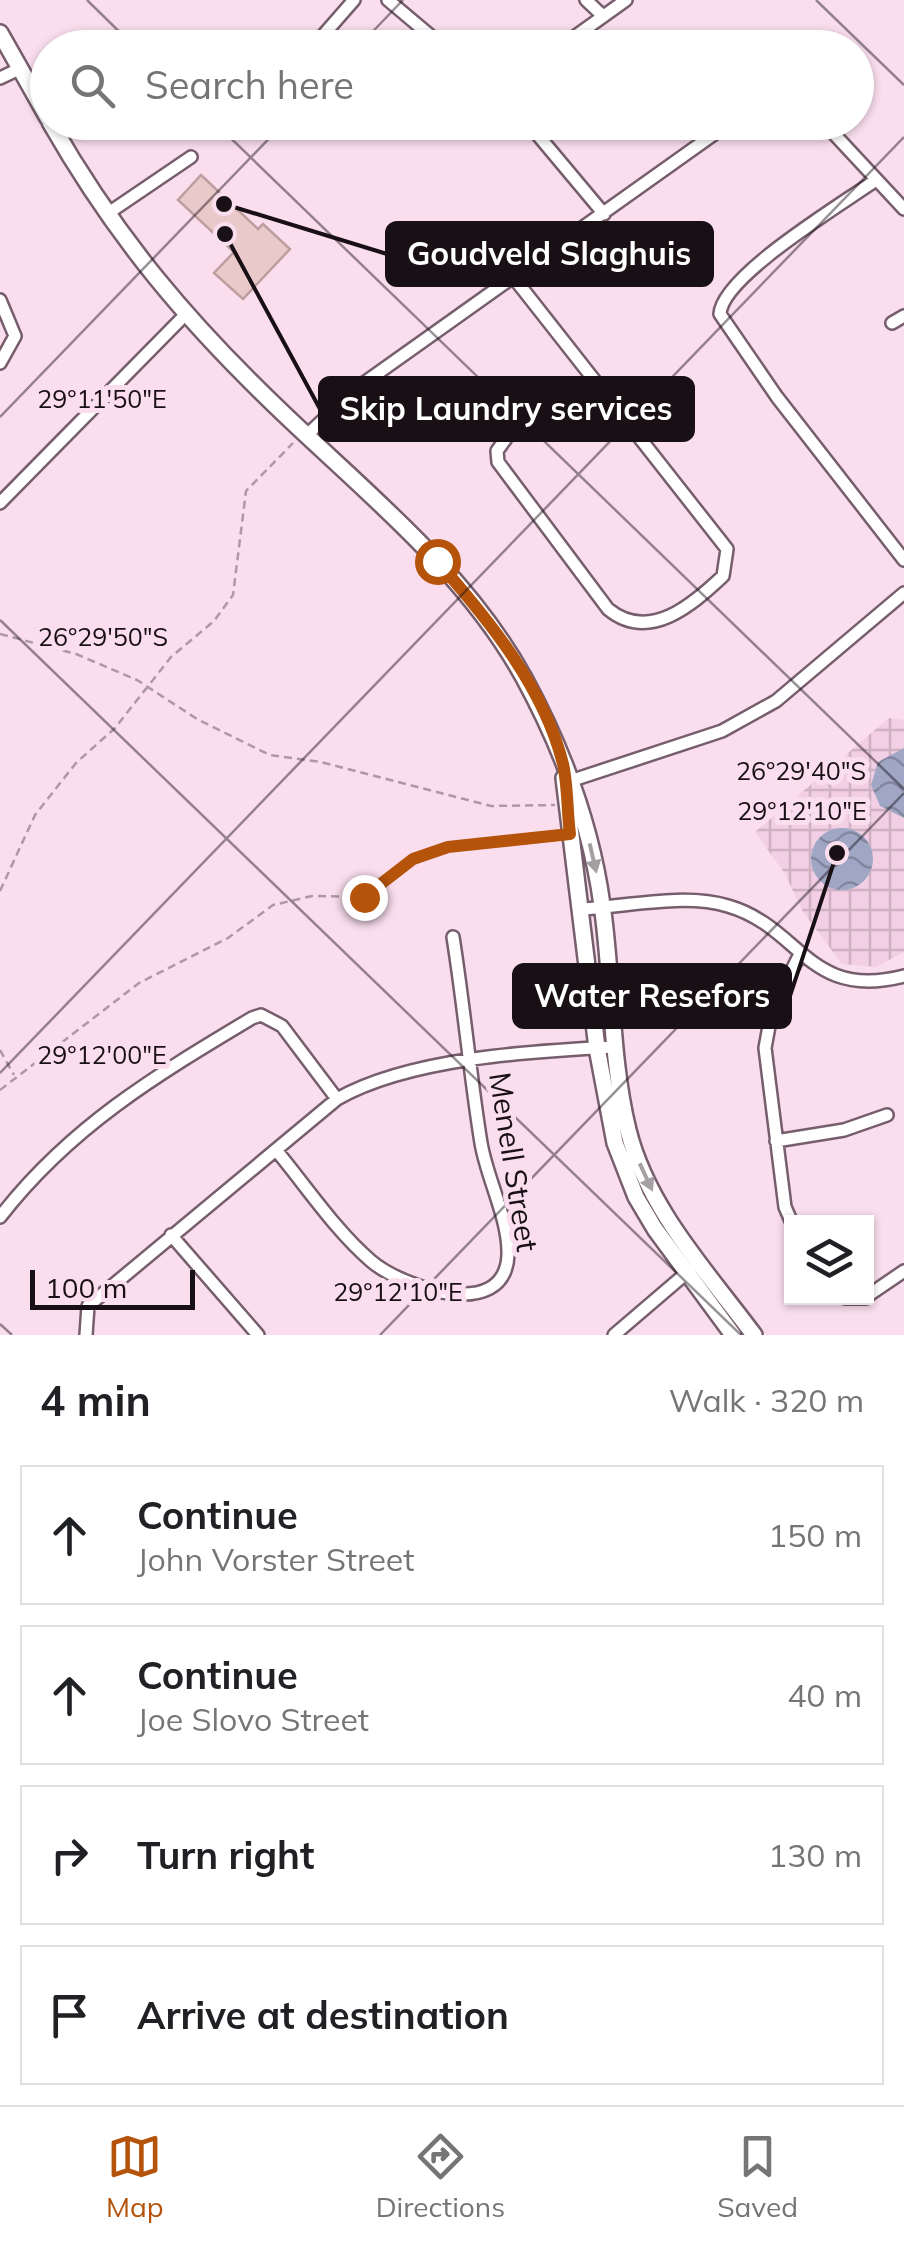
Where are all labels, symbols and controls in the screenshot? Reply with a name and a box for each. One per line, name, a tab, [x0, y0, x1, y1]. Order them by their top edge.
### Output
search box	[30, 30, 874, 140]
icon: search	[65, 58, 120, 113]
text: Search here	[145, 61, 354, 109]
callout: Goudveld Slaghuis	[387, 223, 712, 285]
text: Goudveld Slaghuis	[407, 233, 691, 273]
callout: Skip Laundry services	[320, 378, 693, 440]
text: 29°11'50"E	[37, 383, 167, 414]
text: Skip Laundry services	[339, 388, 673, 428]
route start	[415, 539, 461, 585]
text: 26°29'50"S	[38, 621, 168, 652]
text: 26°29'40"S	[736, 755, 866, 786]
text: 29°12'10"E	[737, 795, 867, 826]
one-way arrow	[586, 843, 601, 874]
route end	[342, 875, 388, 921]
callout: Water Resefors	[514, 965, 790, 1027]
text: Water Resefors	[534, 975, 770, 1015]
text: 29°12'00"E	[37, 1039, 167, 1070]
street label: Menell Street	[481, 1069, 547, 1254]
one-way arrow	[638, 1163, 655, 1192]
map controls	[784, 1215, 874, 1305]
button: layers	[784, 1215, 874, 1305]
scale bar	[30, 1265, 195, 1310]
text: 100 m	[45, 1270, 127, 1305]
text: 29°12'10"E	[333, 1276, 463, 1307]
text: 4 min	[40, 1374, 151, 1427]
text: Walk · 320 m	[669, 1380, 864, 1420]
text: Continue	[137, 1491, 298, 1539]
icon: ahead	[42, 1508, 97, 1563]
text: 150 m	[768, 1515, 862, 1555]
text: John Vorster Street	[137, 1539, 414, 1579]
text: Continue	[137, 1651, 298, 1699]
icon: ahead	[42, 1668, 97, 1723]
text: 40 m	[787, 1675, 862, 1715]
text: Joe Slovo Street	[137, 1699, 369, 1739]
icon: right	[42, 1828, 97, 1883]
text: Turn right	[137, 1831, 314, 1879]
text: 130 m	[768, 1835, 862, 1875]
icon: arrive	[42, 1988, 97, 2043]
text: Arrive at destination	[137, 1991, 509, 2039]
tab: Map	[106, 2129, 164, 2224]
tab: Directions	[376, 2129, 505, 2224]
tab: Saved	[717, 2129, 798, 2224]

